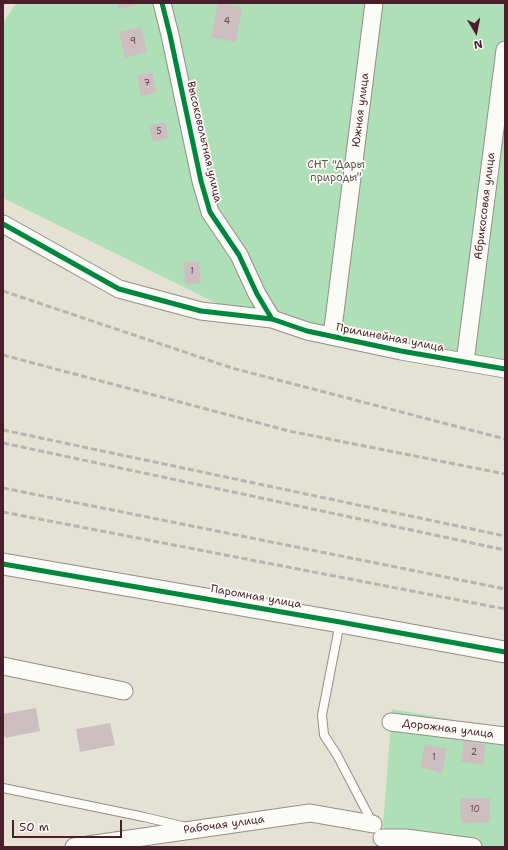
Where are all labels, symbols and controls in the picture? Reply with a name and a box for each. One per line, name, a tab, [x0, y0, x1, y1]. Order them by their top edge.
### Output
north arrow	[456, 12, 496, 52]
house number: 4	[224, 17, 230, 27]
text: N	[473, 36, 484, 52]
house number: 9	[130, 37, 136, 47]
street label: Южная улица	[350, 72, 372, 148]
house number: 7	[144, 79, 150, 89]
street label: Высоковольтная улица	[184, 80, 224, 204]
house number: 5	[156, 127, 162, 137]
street label: Абрикосовая улица	[472, 152, 498, 260]
park label: СНТ "Дары природы"	[307, 158, 365, 184]
house number: 1	[190, 267, 194, 277]
street label: Прилинейная улица	[335, 321, 445, 355]
street label: Паромная улица	[210, 583, 302, 611]
street label: Дорожная улица	[402, 717, 494, 741]
house number: 2	[471, 748, 477, 758]
house number: 1	[432, 753, 436, 763]
house number: 10	[470, 805, 480, 815]
scale bar	[14, 812, 124, 838]
street label: Рабочая улица	[183, 813, 265, 837]
text: 50 m	[19, 819, 49, 835]

